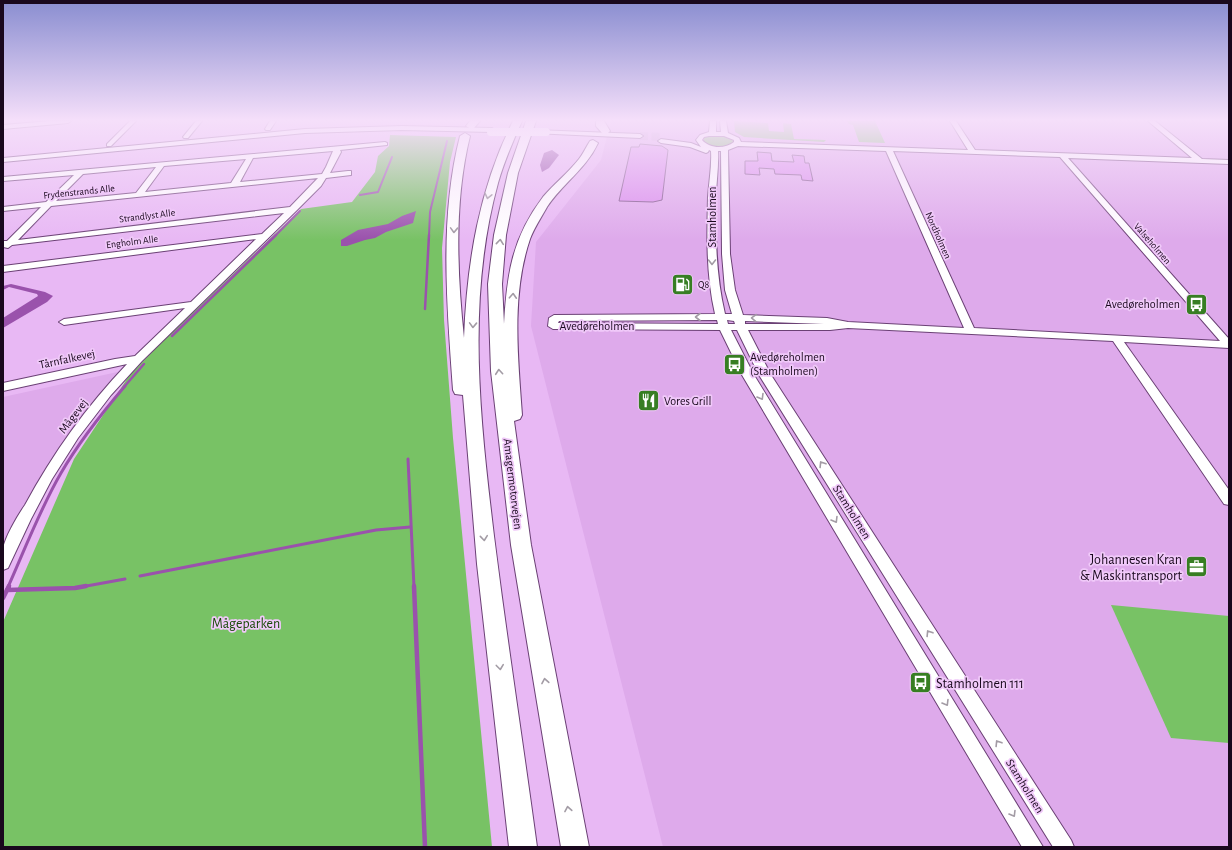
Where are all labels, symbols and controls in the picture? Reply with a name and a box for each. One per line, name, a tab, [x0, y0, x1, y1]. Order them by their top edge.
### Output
street label: Frydenstrands Alle	[43, 183, 116, 201]
street label: Stamholmen	[706, 187, 718, 247]
one-way arrow	[485, 193, 493, 199]
street label: Strandlyst Alle	[118, 208, 176, 224]
street label: Nordholmen	[923, 210, 953, 260]
street label: Valseholmen	[1132, 221, 1173, 266]
one-way arrow	[450, 227, 458, 233]
street label: Engholm Alle	[106, 234, 159, 250]
one-way arrow	[495, 239, 504, 245]
one-way arrow	[708, 259, 716, 265]
fuel station icon: Q8	[669, 271, 695, 297]
place label: Q8	[698, 280, 709, 290]
bus stop icon: Avedøreholmen	[1183, 291, 1209, 317]
one-way arrow	[509, 293, 518, 299]
place label: Avedøreholmen	[1105, 298, 1180, 310]
one-way arrow	[695, 313, 701, 321]
one-way arrow	[751, 314, 757, 322]
street label: Avedøreholmen	[560, 320, 634, 332]
one-way arrow	[469, 322, 477, 328]
street label: Tårnfalkevej	[38, 347, 96, 372]
bus stop icon: Avedøreholmen (Stamholmen)	[721, 351, 747, 377]
place label: Avedøreholmen (Stamholmen)	[750, 351, 825, 377]
one-way arrow	[495, 369, 504, 375]
restaurant icon: Vores Grill	[636, 388, 662, 414]
one-way arrow	[756, 393, 763, 400]
place label: Vores Grill	[664, 395, 712, 407]
street label: Mågevej	[56, 396, 91, 436]
street label: Amagermotorvejen	[500, 438, 525, 530]
one-way arrow	[819, 461, 826, 468]
street label: Stamholmen	[831, 483, 873, 541]
one-way arrow	[831, 516, 838, 523]
one-way arrow	[479, 535, 488, 541]
place label: Johannesen Kran & Maskintransport	[1080, 553, 1183, 583]
office icon: Johannesen Kran & Maskintransport	[1184, 554, 1210, 580]
park label: Mågeparken	[212, 617, 280, 631]
one-way arrow	[926, 630, 933, 637]
one-way arrow	[495, 664, 504, 670]
bus stop icon: Stamholmen 111	[907, 670, 933, 696]
place label: Stamholmen 111	[936, 677, 1024, 691]
one-way arrow	[541, 678, 550, 684]
one-way arrow	[942, 699, 949, 706]
one-way arrow	[995, 740, 1003, 747]
street label: Stamholmen	[1004, 757, 1046, 815]
one-way arrow	[564, 805, 573, 812]
one-way arrow	[1009, 810, 1016, 817]

